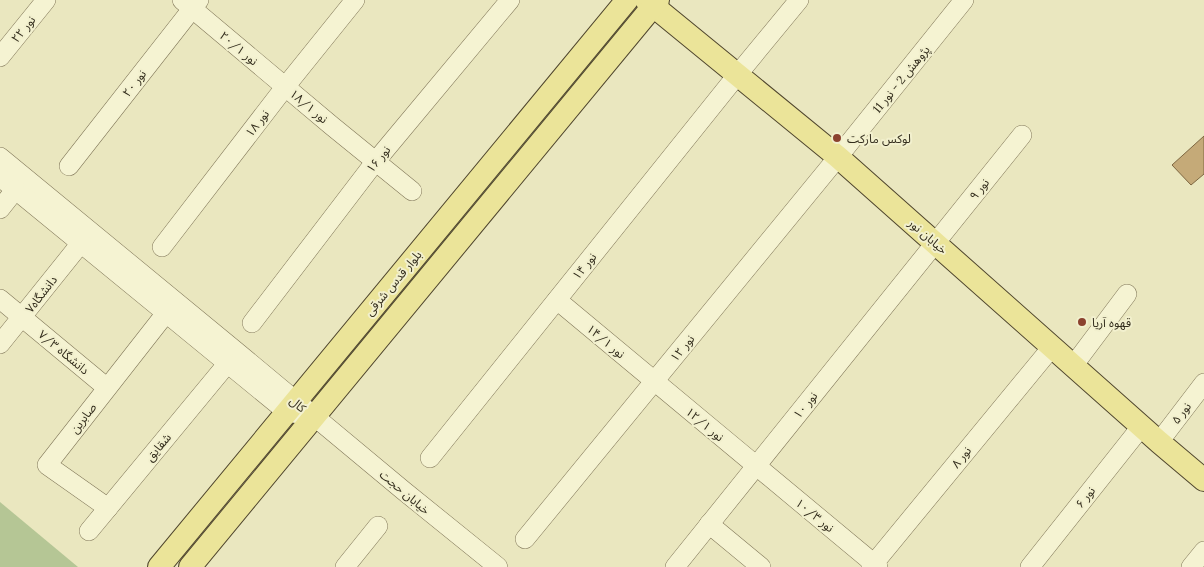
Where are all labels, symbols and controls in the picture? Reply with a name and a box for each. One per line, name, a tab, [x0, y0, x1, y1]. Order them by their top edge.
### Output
street label: نور ۲۲	[8, 13, 38, 45]
street label: نور ۲۰/۱	[216, 28, 261, 69]
street label: پژوهش 2 - نور 11	[869, 42, 934, 117]
street label: نور ۲۰	[119, 66, 149, 100]
street label: نور ۱۸/۱	[286, 86, 331, 127]
street label: نور ۱۸	[242, 106, 272, 140]
place label: لوکس مارکت	[847, 131, 911, 146]
marker: لوکس مارکت	[831, 132, 843, 144]
street label: نور ۱۶	[363, 143, 393, 175]
street label: نور ۹	[966, 175, 992, 203]
street label: خیابان نور	[905, 214, 950, 257]
street label: بلوار قدس شرقی	[361, 247, 425, 319]
street label: نور ۱۴	[569, 250, 599, 282]
street label: دانشگاه۷	[22, 272, 60, 316]
place label: قهوه آریا	[1092, 315, 1131, 330]
marker: قهوه آریا	[1076, 316, 1088, 328]
street label: نور ۱۴/۱	[583, 321, 628, 362]
street label: دانشگاه ۷/۳	[35, 326, 93, 378]
street label: نور ۱۲	[667, 332, 697, 364]
street label: نور ۱۰	[790, 389, 820, 421]
street label: کال	[287, 393, 310, 416]
street label: نور ۵	[1168, 399, 1194, 427]
street label: صابرین	[67, 400, 99, 436]
street label: نور ۱۲/۱	[682, 404, 727, 445]
street label: شقایق	[142, 430, 175, 465]
street label: نور ۸	[948, 443, 974, 471]
street label: خیابان حجت	[377, 467, 433, 517]
street label: نور ۶	[1072, 483, 1098, 511]
street label: نور ۱۰/۳	[792, 495, 837, 536]

